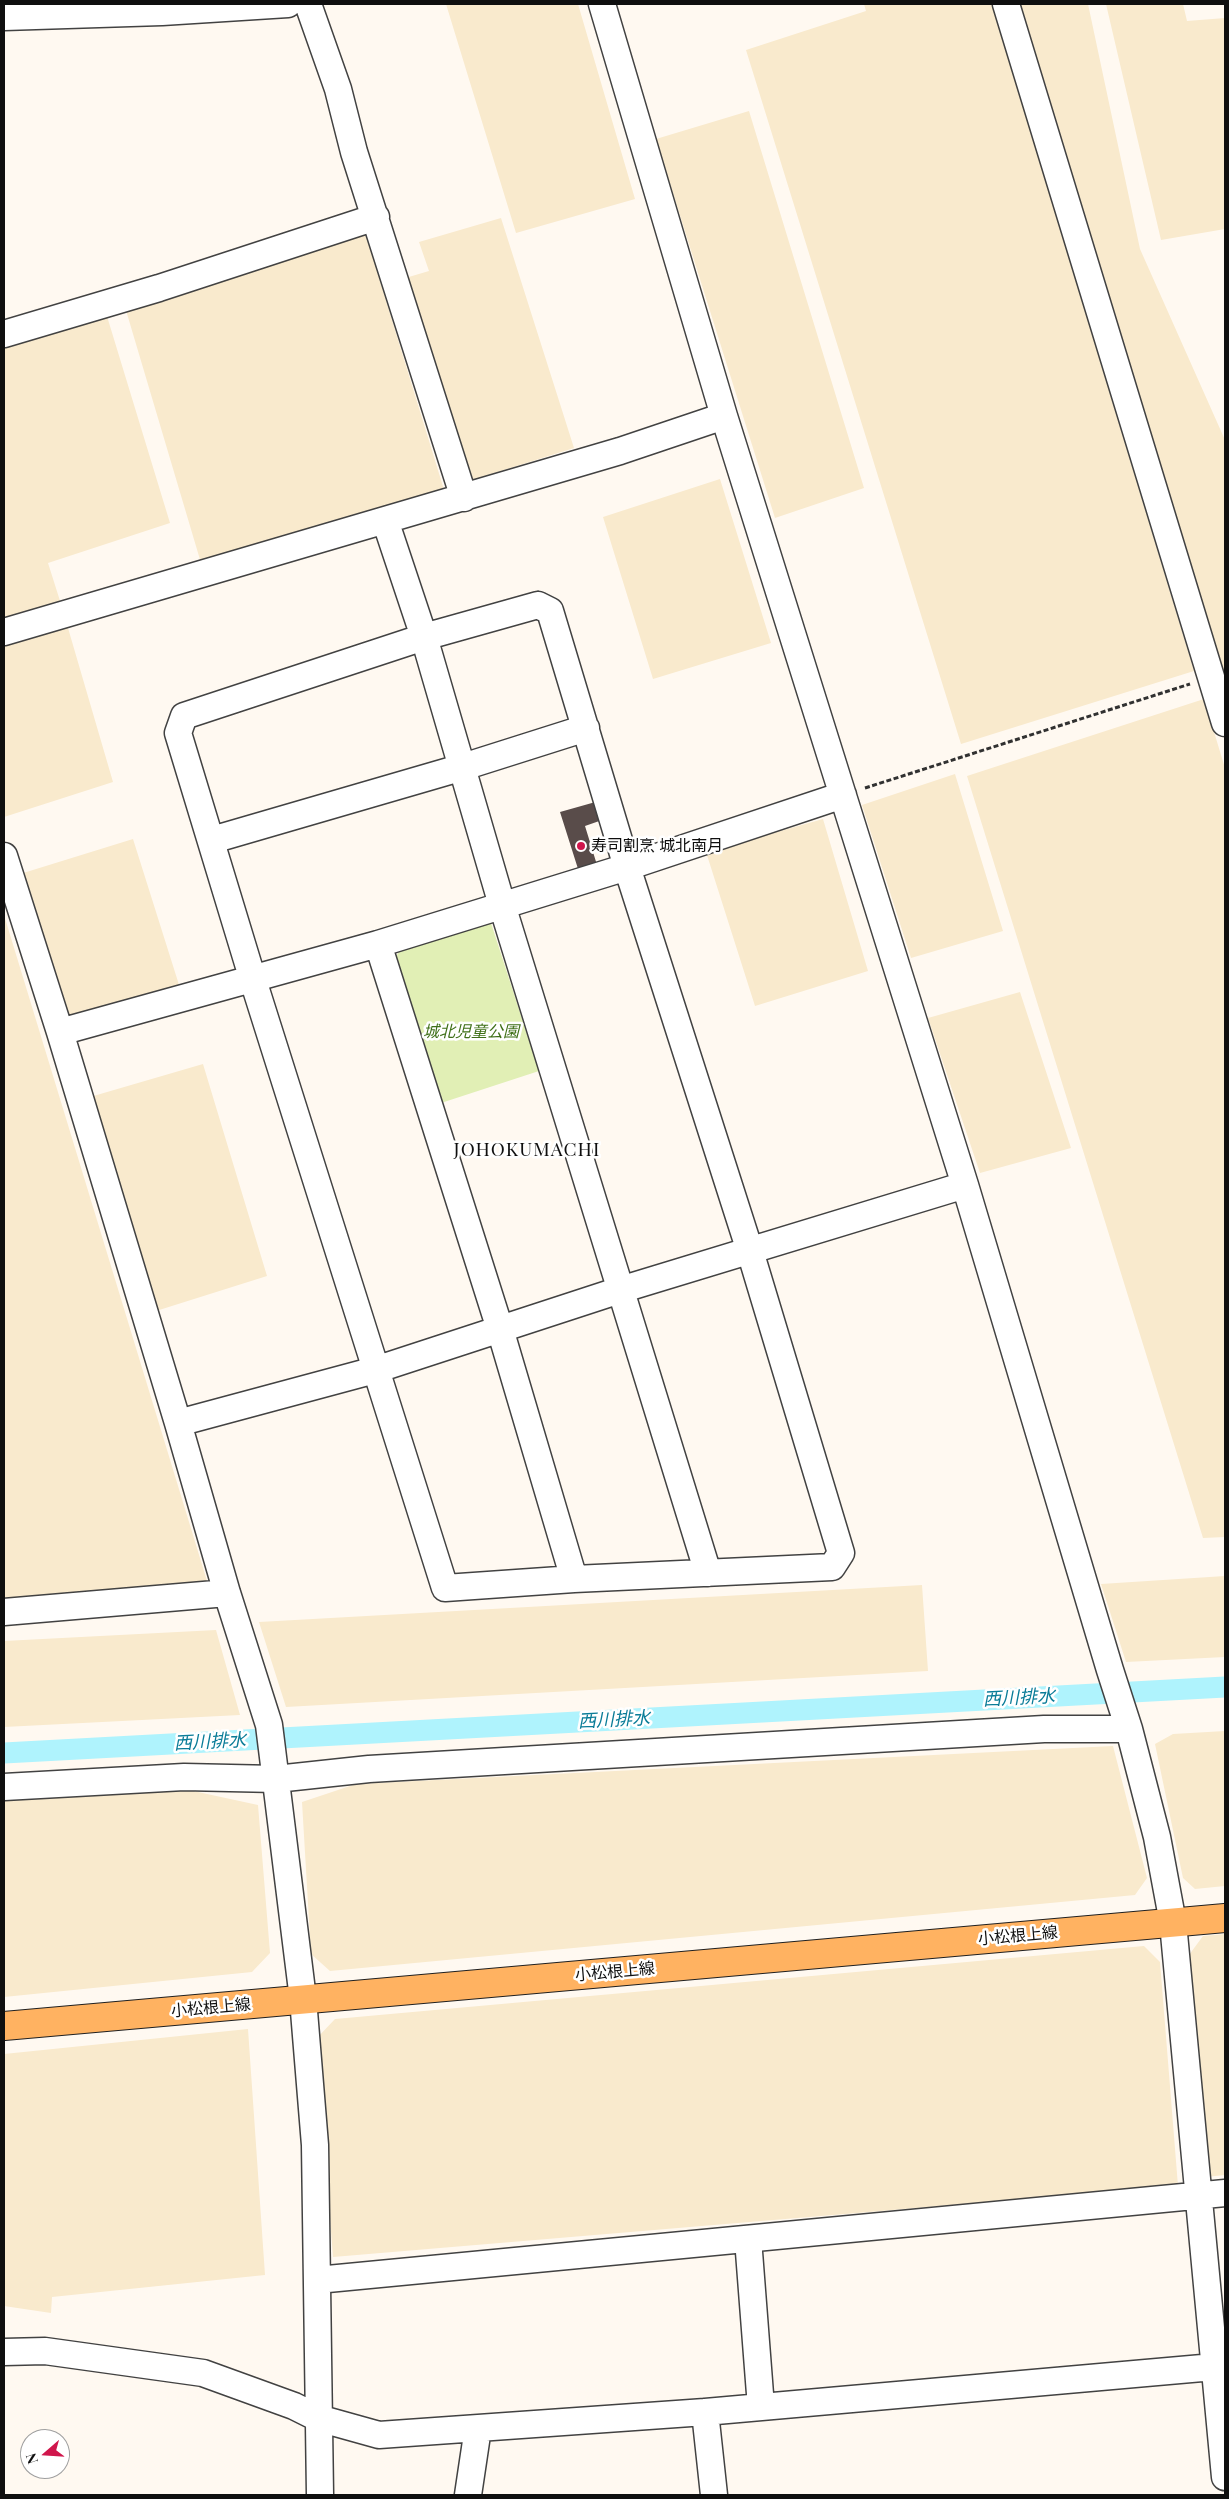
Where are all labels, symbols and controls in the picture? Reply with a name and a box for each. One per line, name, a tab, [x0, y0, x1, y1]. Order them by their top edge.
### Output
place label: 寿司割烹 城北南月	[591, 836, 723, 856]
marker: 寿司割烹 城北南月	[575, 840, 587, 852]
park label: 城北児童公園	[423, 1022, 519, 1042]
district label: JOHOKUMACHI	[452, 1139, 602, 1161]
water label: 西川排水	[982, 1685, 1056, 1711]
water label: 西川排水	[577, 1707, 651, 1733]
water label: 西川排水	[173, 1729, 247, 1755]
street label: 小松根上線	[977, 1923, 1059, 1949]
street label: 小松根上線	[574, 1959, 656, 1985]
street label: 小松根上線	[170, 1995, 252, 2021]
north arrow	[20, 2429, 70, 2479]
text: N	[21, 2451, 42, 2467]

